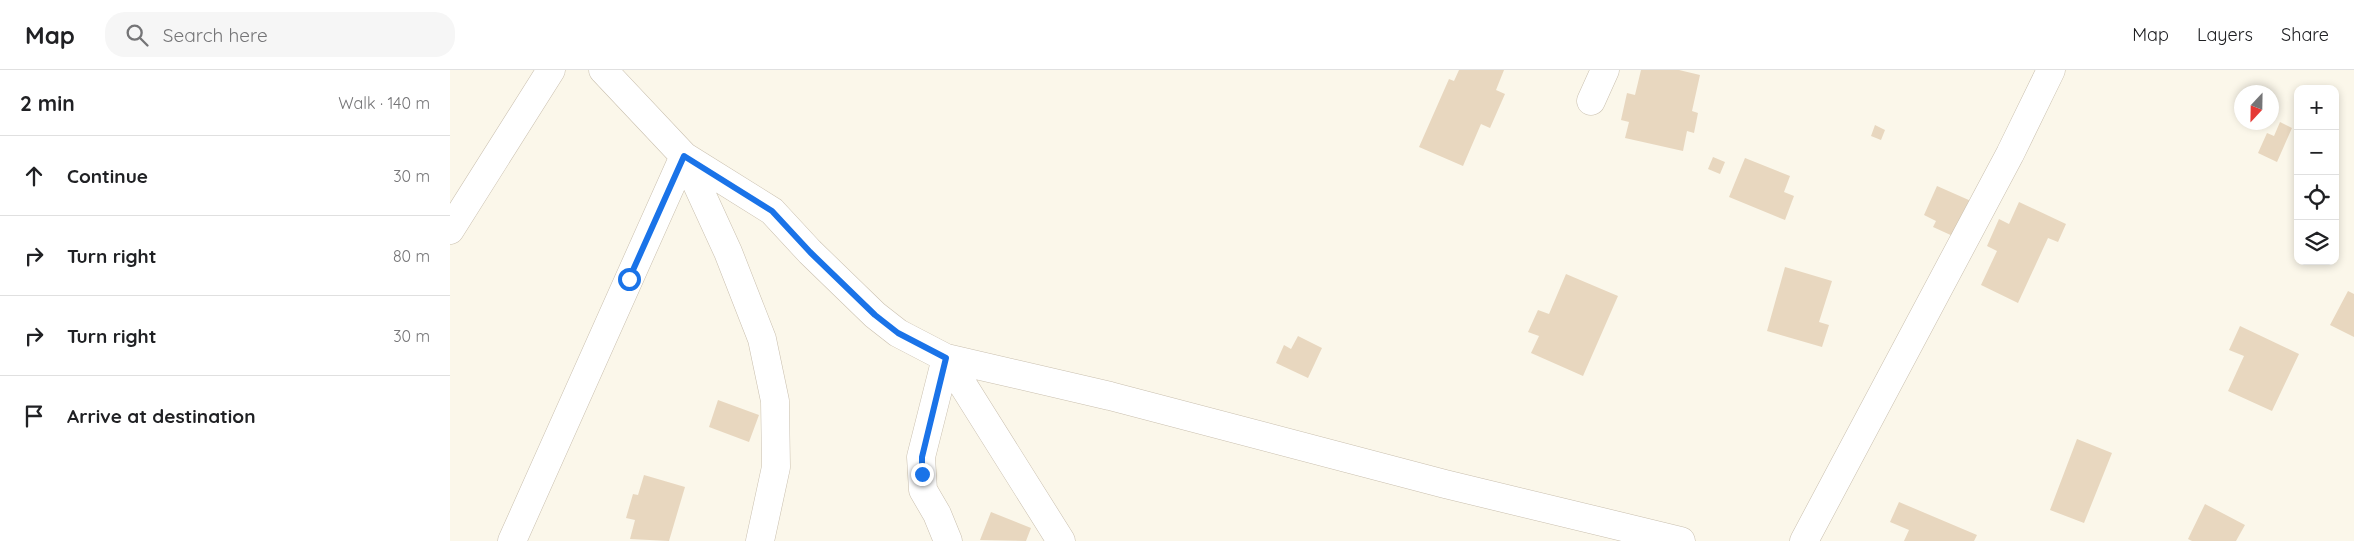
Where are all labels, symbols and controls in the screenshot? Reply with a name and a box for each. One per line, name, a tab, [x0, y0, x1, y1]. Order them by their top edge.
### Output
search box	[105, 12, 455, 57]
text: Map	[25, 20, 75, 50]
icon: search	[123, 21, 151, 49]
text: Search here	[163, 23, 268, 47]
text: Map	[2132, 23, 2169, 46]
text: Layers	[2197, 23, 2253, 46]
text: Share	[2281, 23, 2329, 46]
north arrow	[2234, 85, 2279, 130]
map controls	[2294, 85, 2339, 265]
button: +	[2294, 85, 2339, 130]
text: 2 min	[20, 90, 75, 116]
text: Walk · 140 m	[338, 93, 430, 113]
button: −	[2294, 130, 2339, 175]
icon: ahead	[20, 162, 48, 190]
text: Continue	[67, 164, 148, 188]
text: 30 m	[393, 166, 430, 186]
button: locate	[2294, 175, 2339, 220]
button: layers	[2294, 220, 2339, 265]
icon: right	[20, 242, 48, 270]
text: Turn right	[67, 244, 156, 268]
text: 80 m	[393, 246, 430, 266]
route start	[618, 268, 641, 291]
icon: right	[20, 322, 48, 350]
text: Turn right	[67, 324, 156, 348]
text: 30 m	[393, 326, 430, 346]
icon: arrive	[20, 402, 48, 430]
text: Arrive at destination	[67, 404, 256, 428]
route end	[911, 463, 934, 486]

